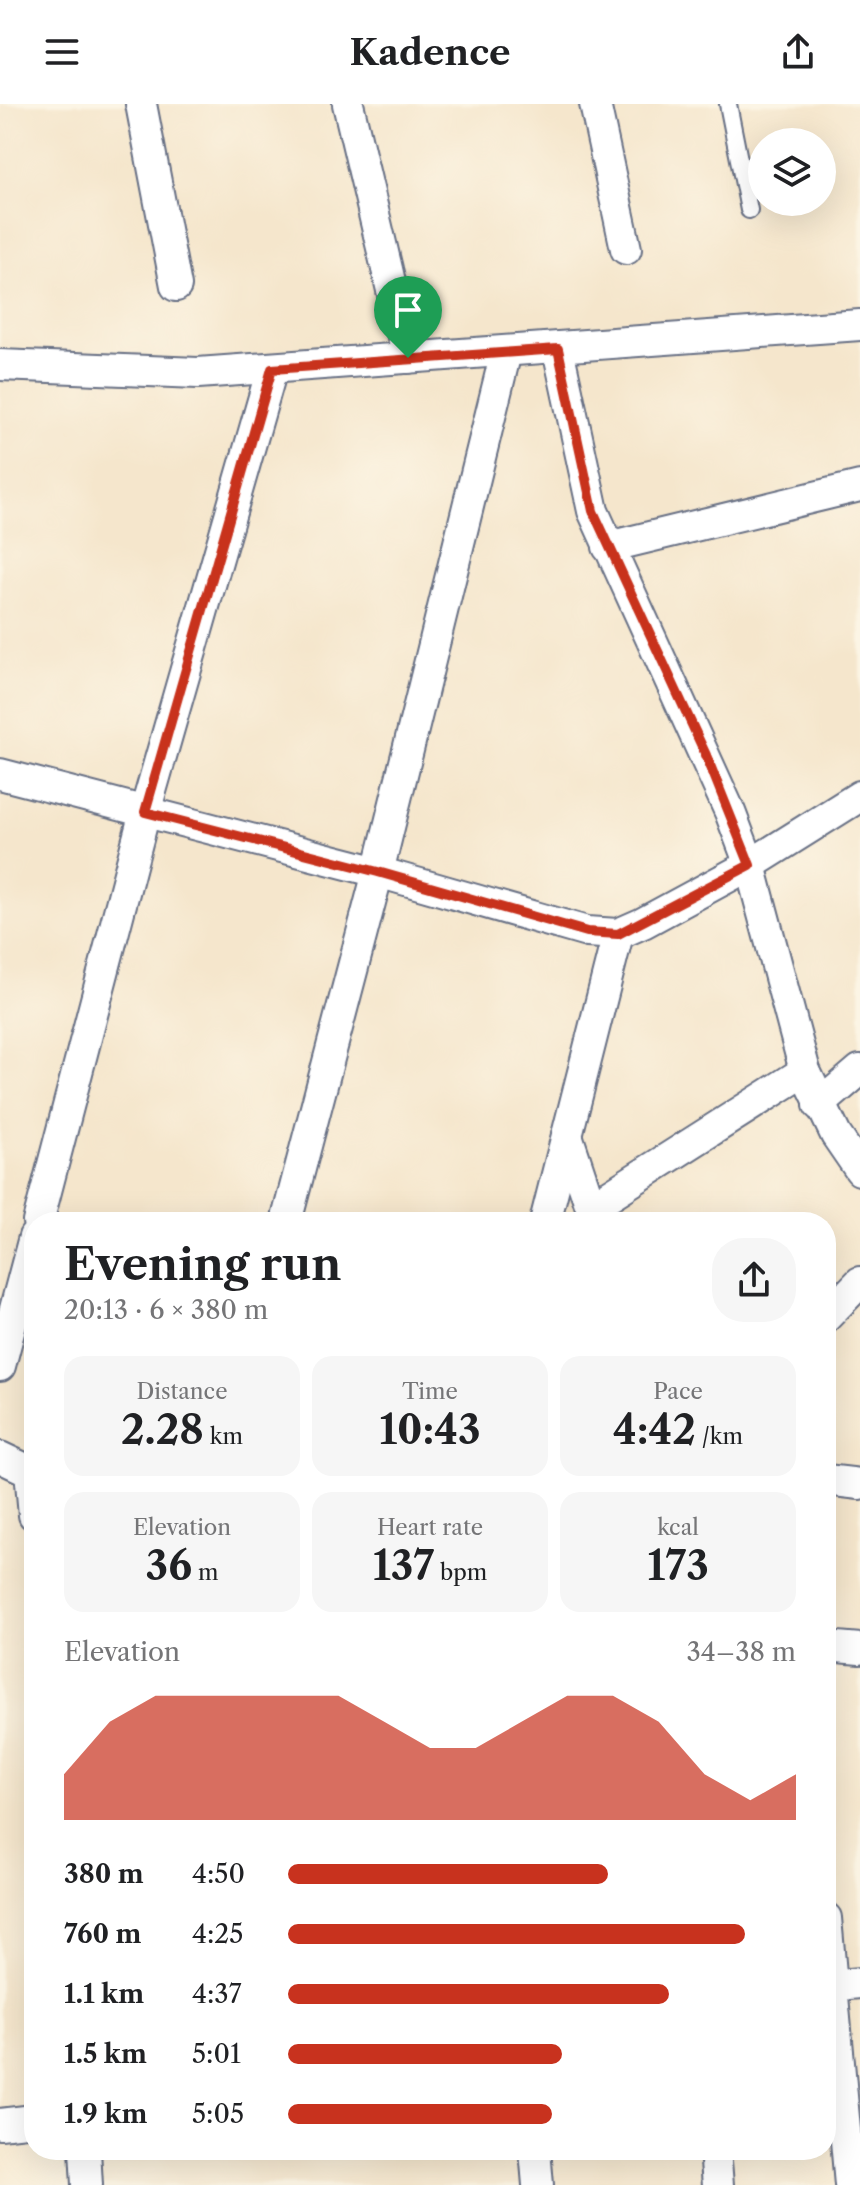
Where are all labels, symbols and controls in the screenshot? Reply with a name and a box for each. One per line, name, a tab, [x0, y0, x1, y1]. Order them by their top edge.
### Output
icon: menu	[40, 30, 84, 74]
text: Kadence	[349, 30, 511, 74]
icon: share	[776, 30, 820, 74]
map controls	[748, 128, 836, 216]
button: layers	[748, 128, 836, 216]
pin	[374, 276, 442, 358]
icon: arrive	[386, 288, 430, 332]
text: Evening run	[64, 1237, 341, 1291]
button: share	[712, 1238, 796, 1322]
text: 20:13 · 6 × 380 m	[64, 1294, 268, 1326]
text: Distance	[136, 1378, 228, 1405]
text: Time	[402, 1378, 458, 1405]
text: Pace	[653, 1378, 703, 1405]
text: 2.28	[121, 1405, 204, 1454]
text: 10:43	[379, 1405, 481, 1454]
text: 4:42	[613, 1405, 696, 1454]
text: km	[204, 1423, 243, 1450]
text: /km	[696, 1423, 743, 1450]
text: Elevation	[133, 1514, 231, 1541]
text: Heart rate	[377, 1514, 483, 1541]
text: kcal	[657, 1514, 699, 1541]
text: 36	[146, 1541, 192, 1590]
text: 137	[373, 1541, 434, 1590]
text: 173	[647, 1541, 709, 1590]
text: m	[192, 1559, 218, 1586]
text: bpm	[434, 1559, 487, 1586]
text: Elevation	[64, 1636, 180, 1668]
text: 34–38 m	[686, 1636, 796, 1668]
text: 380 m	[64, 1858, 144, 1890]
text: 4:50	[192, 1858, 245, 1890]
text: 760 m	[64, 1918, 141, 1950]
text: 4:25	[192, 1918, 243, 1950]
text: 1.1 km	[64, 1978, 144, 2010]
text: 4:37	[192, 1978, 241, 2010]
text: 1.5 km	[64, 2038, 147, 2070]
text: 5:01	[192, 2038, 241, 2070]
text: 1.9 km	[64, 2098, 147, 2130]
text: 5:05	[192, 2098, 244, 2130]

